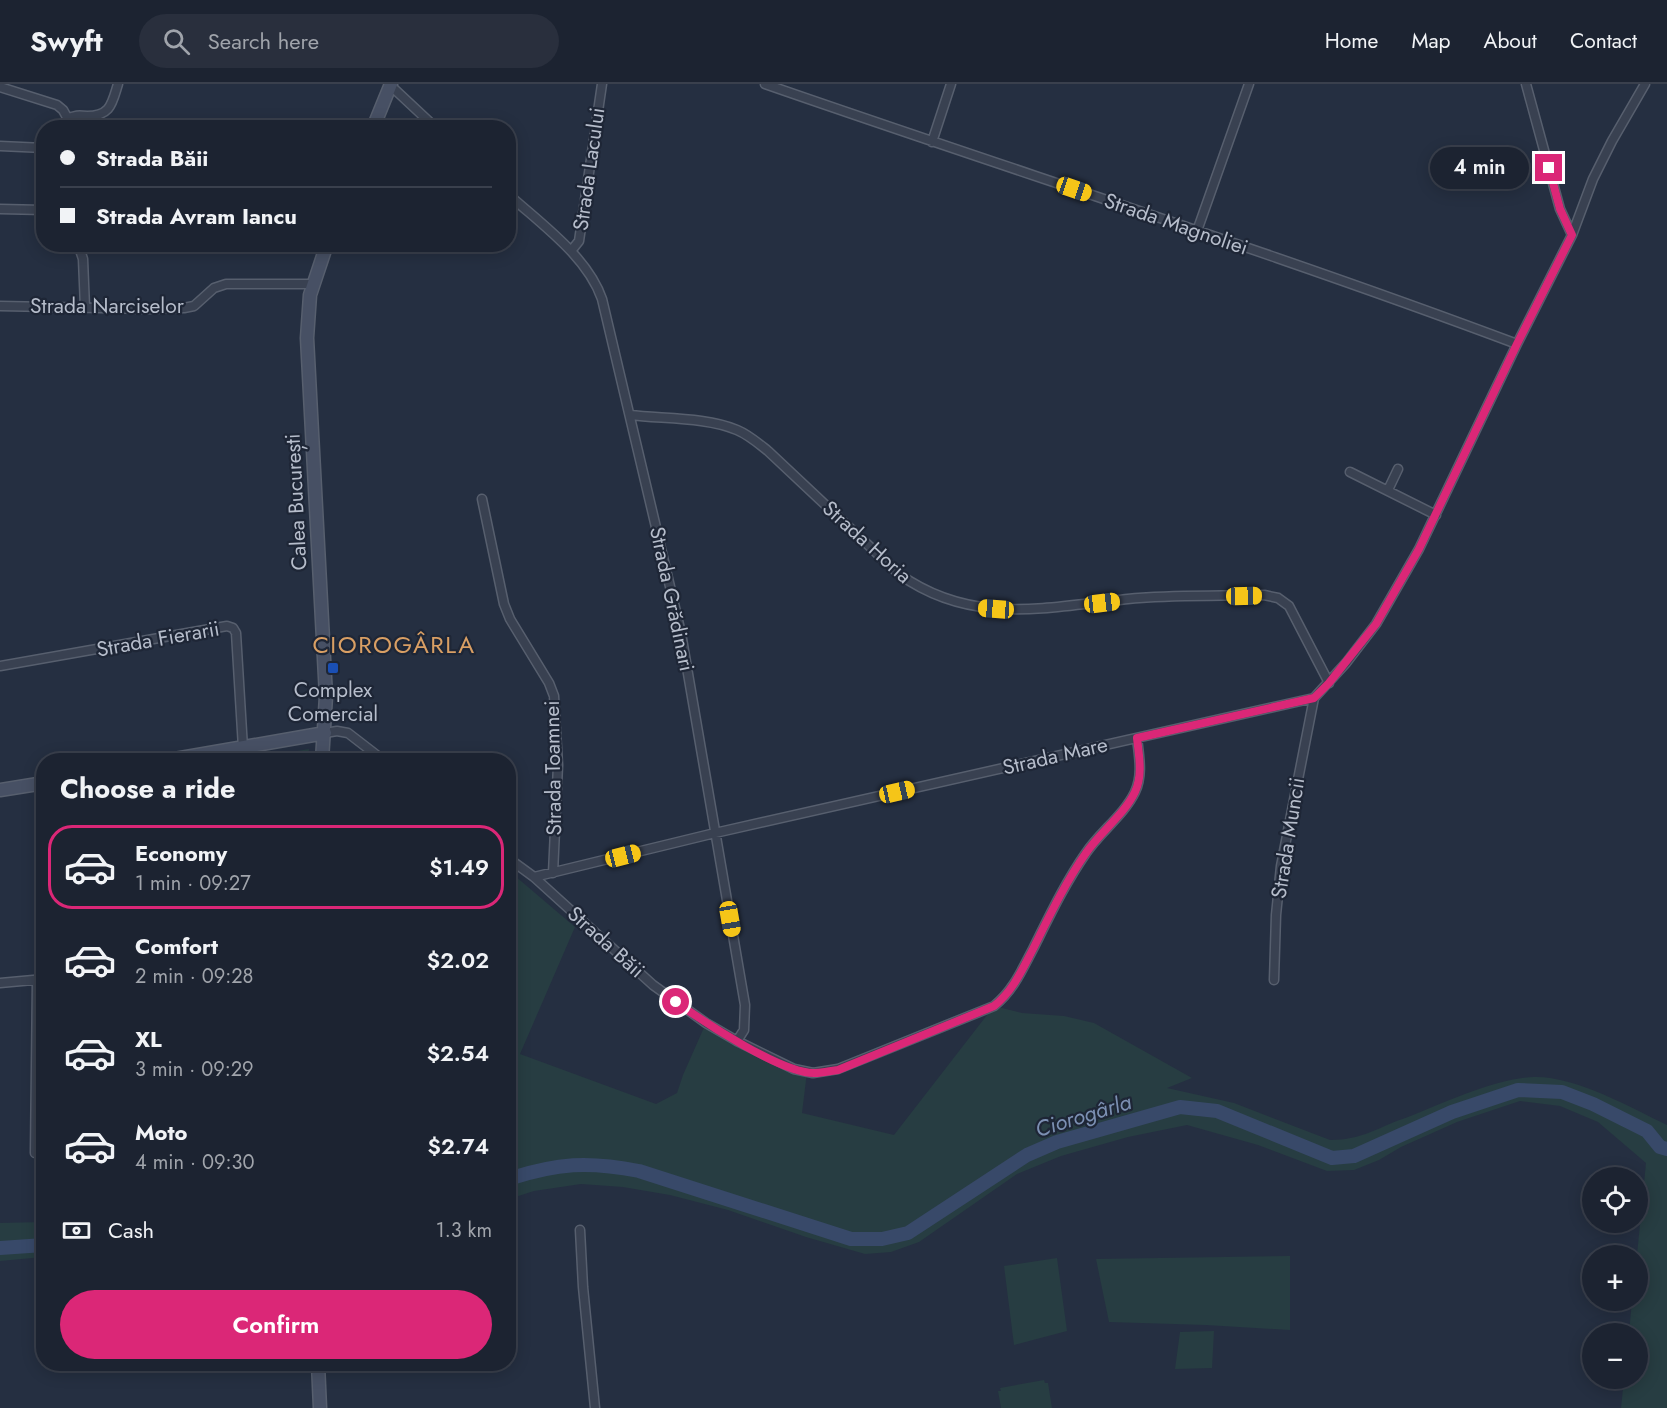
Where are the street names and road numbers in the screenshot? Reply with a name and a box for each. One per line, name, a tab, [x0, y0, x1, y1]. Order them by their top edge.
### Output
street label: Strada Lacului	[566, 105, 612, 233]
street label: Strada Magnoliei	[1100, 185, 1252, 263]
street label: Strada Narciselor	[30, 291, 185, 321]
street label: Calea București	[277, 433, 315, 571]
street label: Strada Horia	[816, 494, 918, 590]
street label: Strada Grădinari	[642, 524, 702, 674]
street label: Strada Fierarii	[94, 613, 222, 665]
street label: Strada Toamnei	[537, 700, 569, 836]
street label: Strada Mare	[999, 729, 1111, 783]
street label: Strada Muncii	[1264, 775, 1312, 901]
street label: Strada Băii	[561, 899, 651, 985]

